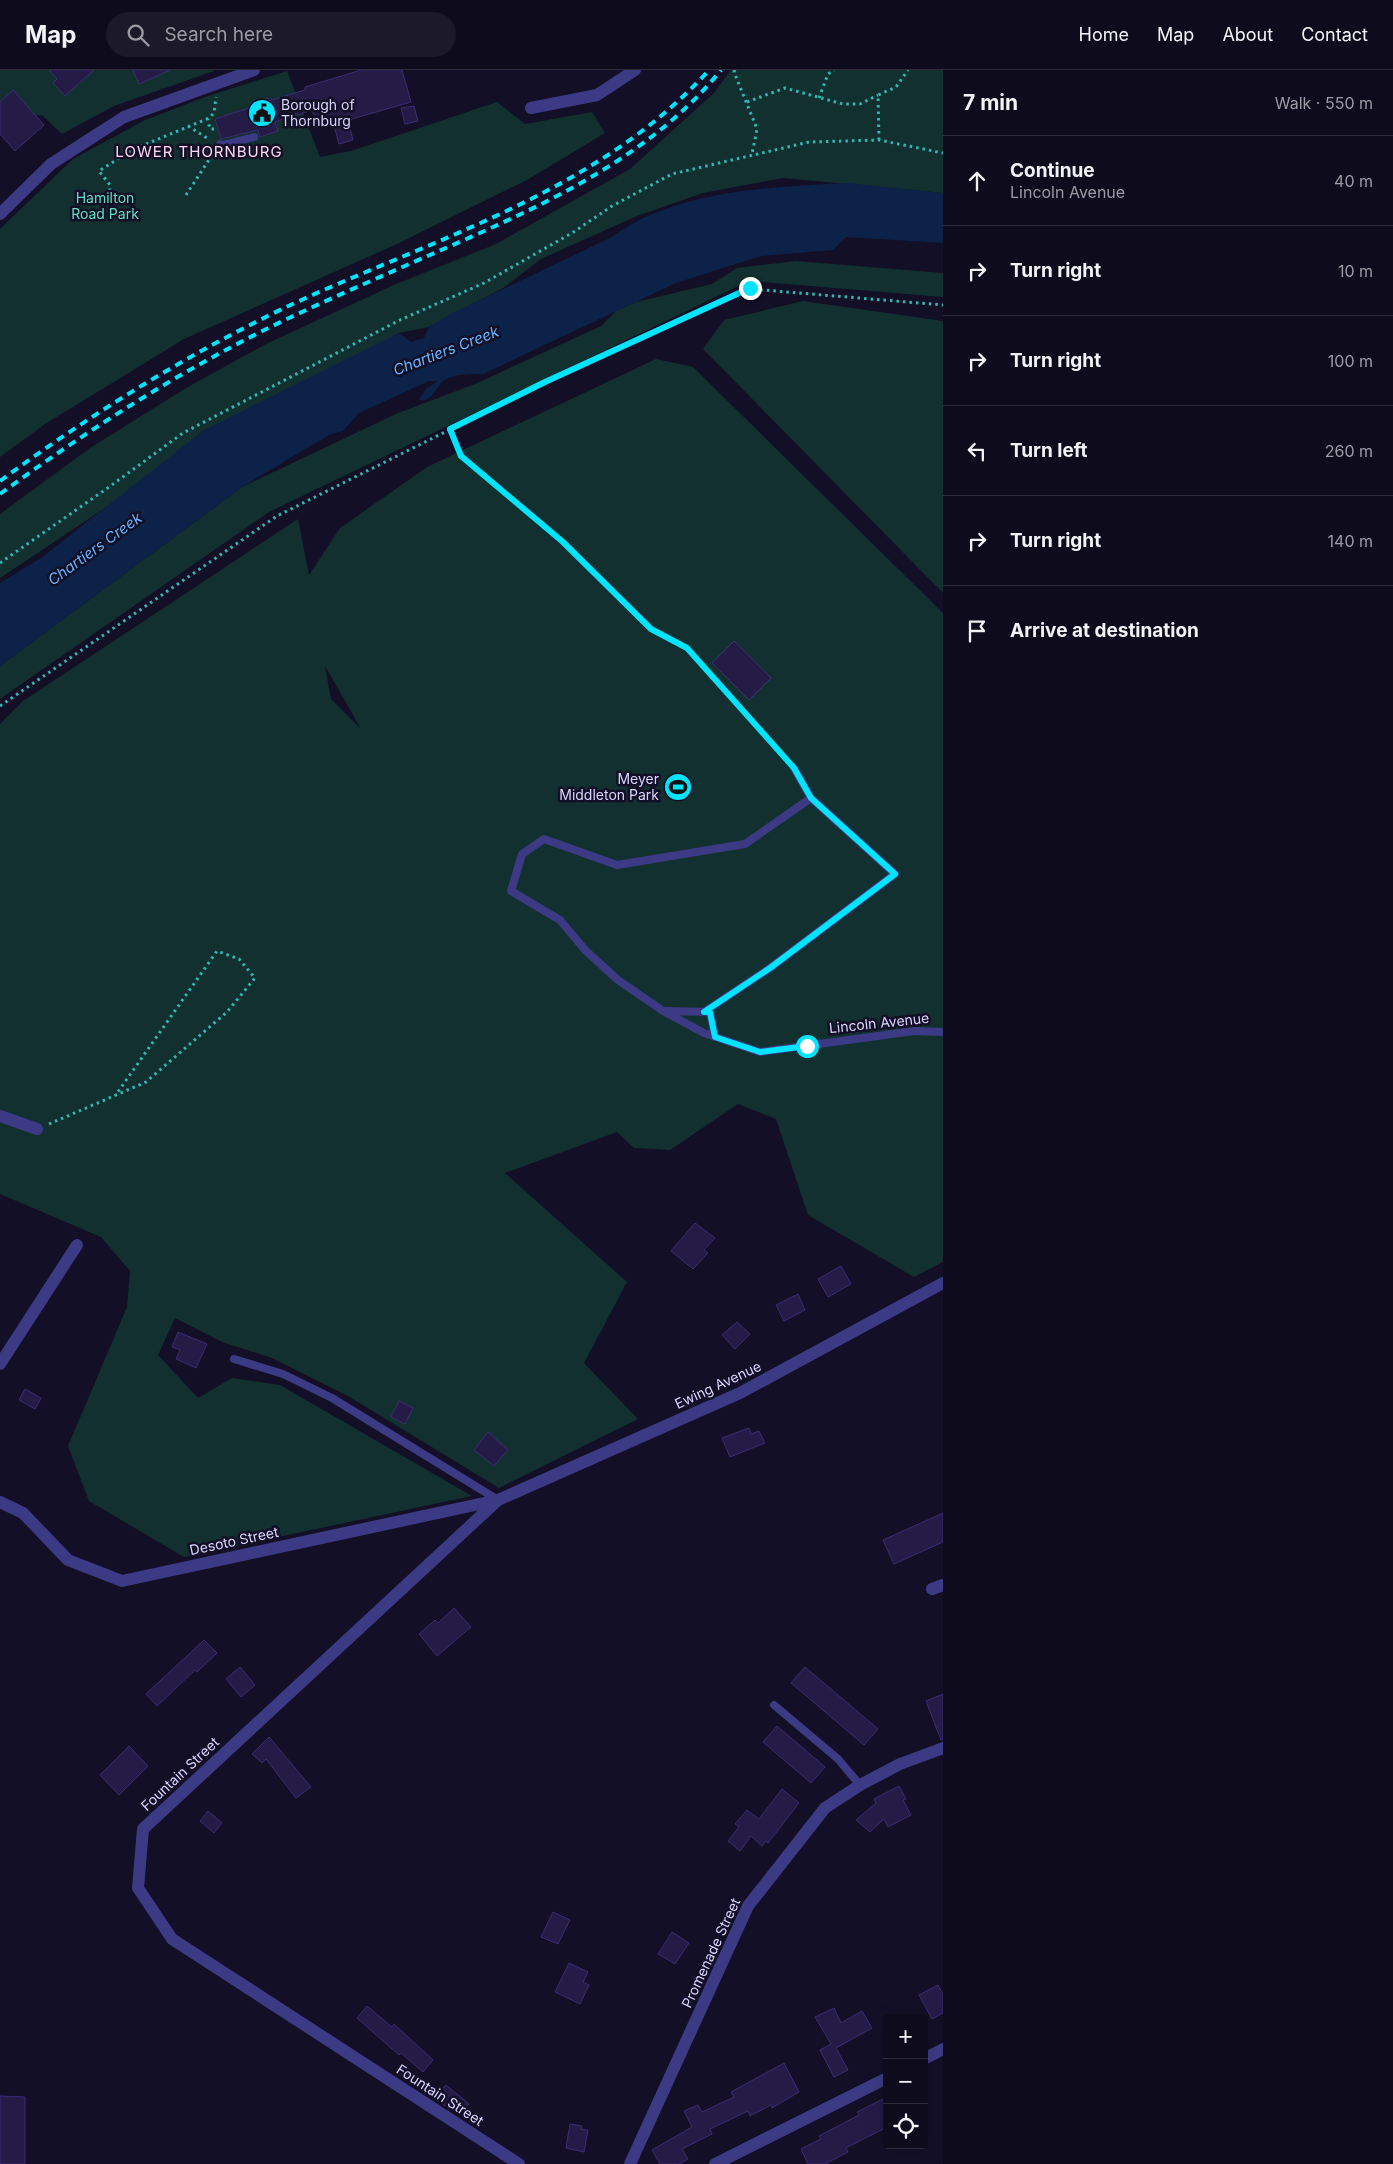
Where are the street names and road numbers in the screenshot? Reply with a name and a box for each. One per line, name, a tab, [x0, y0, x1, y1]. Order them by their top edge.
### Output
street label: Lincoln Avenue	[828, 1009, 930, 1036]
street label: Ewing Avenue	[672, 1357, 764, 1412]
street label: Desoto Street	[188, 1523, 280, 1558]
street label: Fountain Street	[137, 1733, 222, 1814]
street label: Promenade Street	[678, 1895, 744, 2010]
street label: Fountain Street	[394, 2060, 487, 2129]

